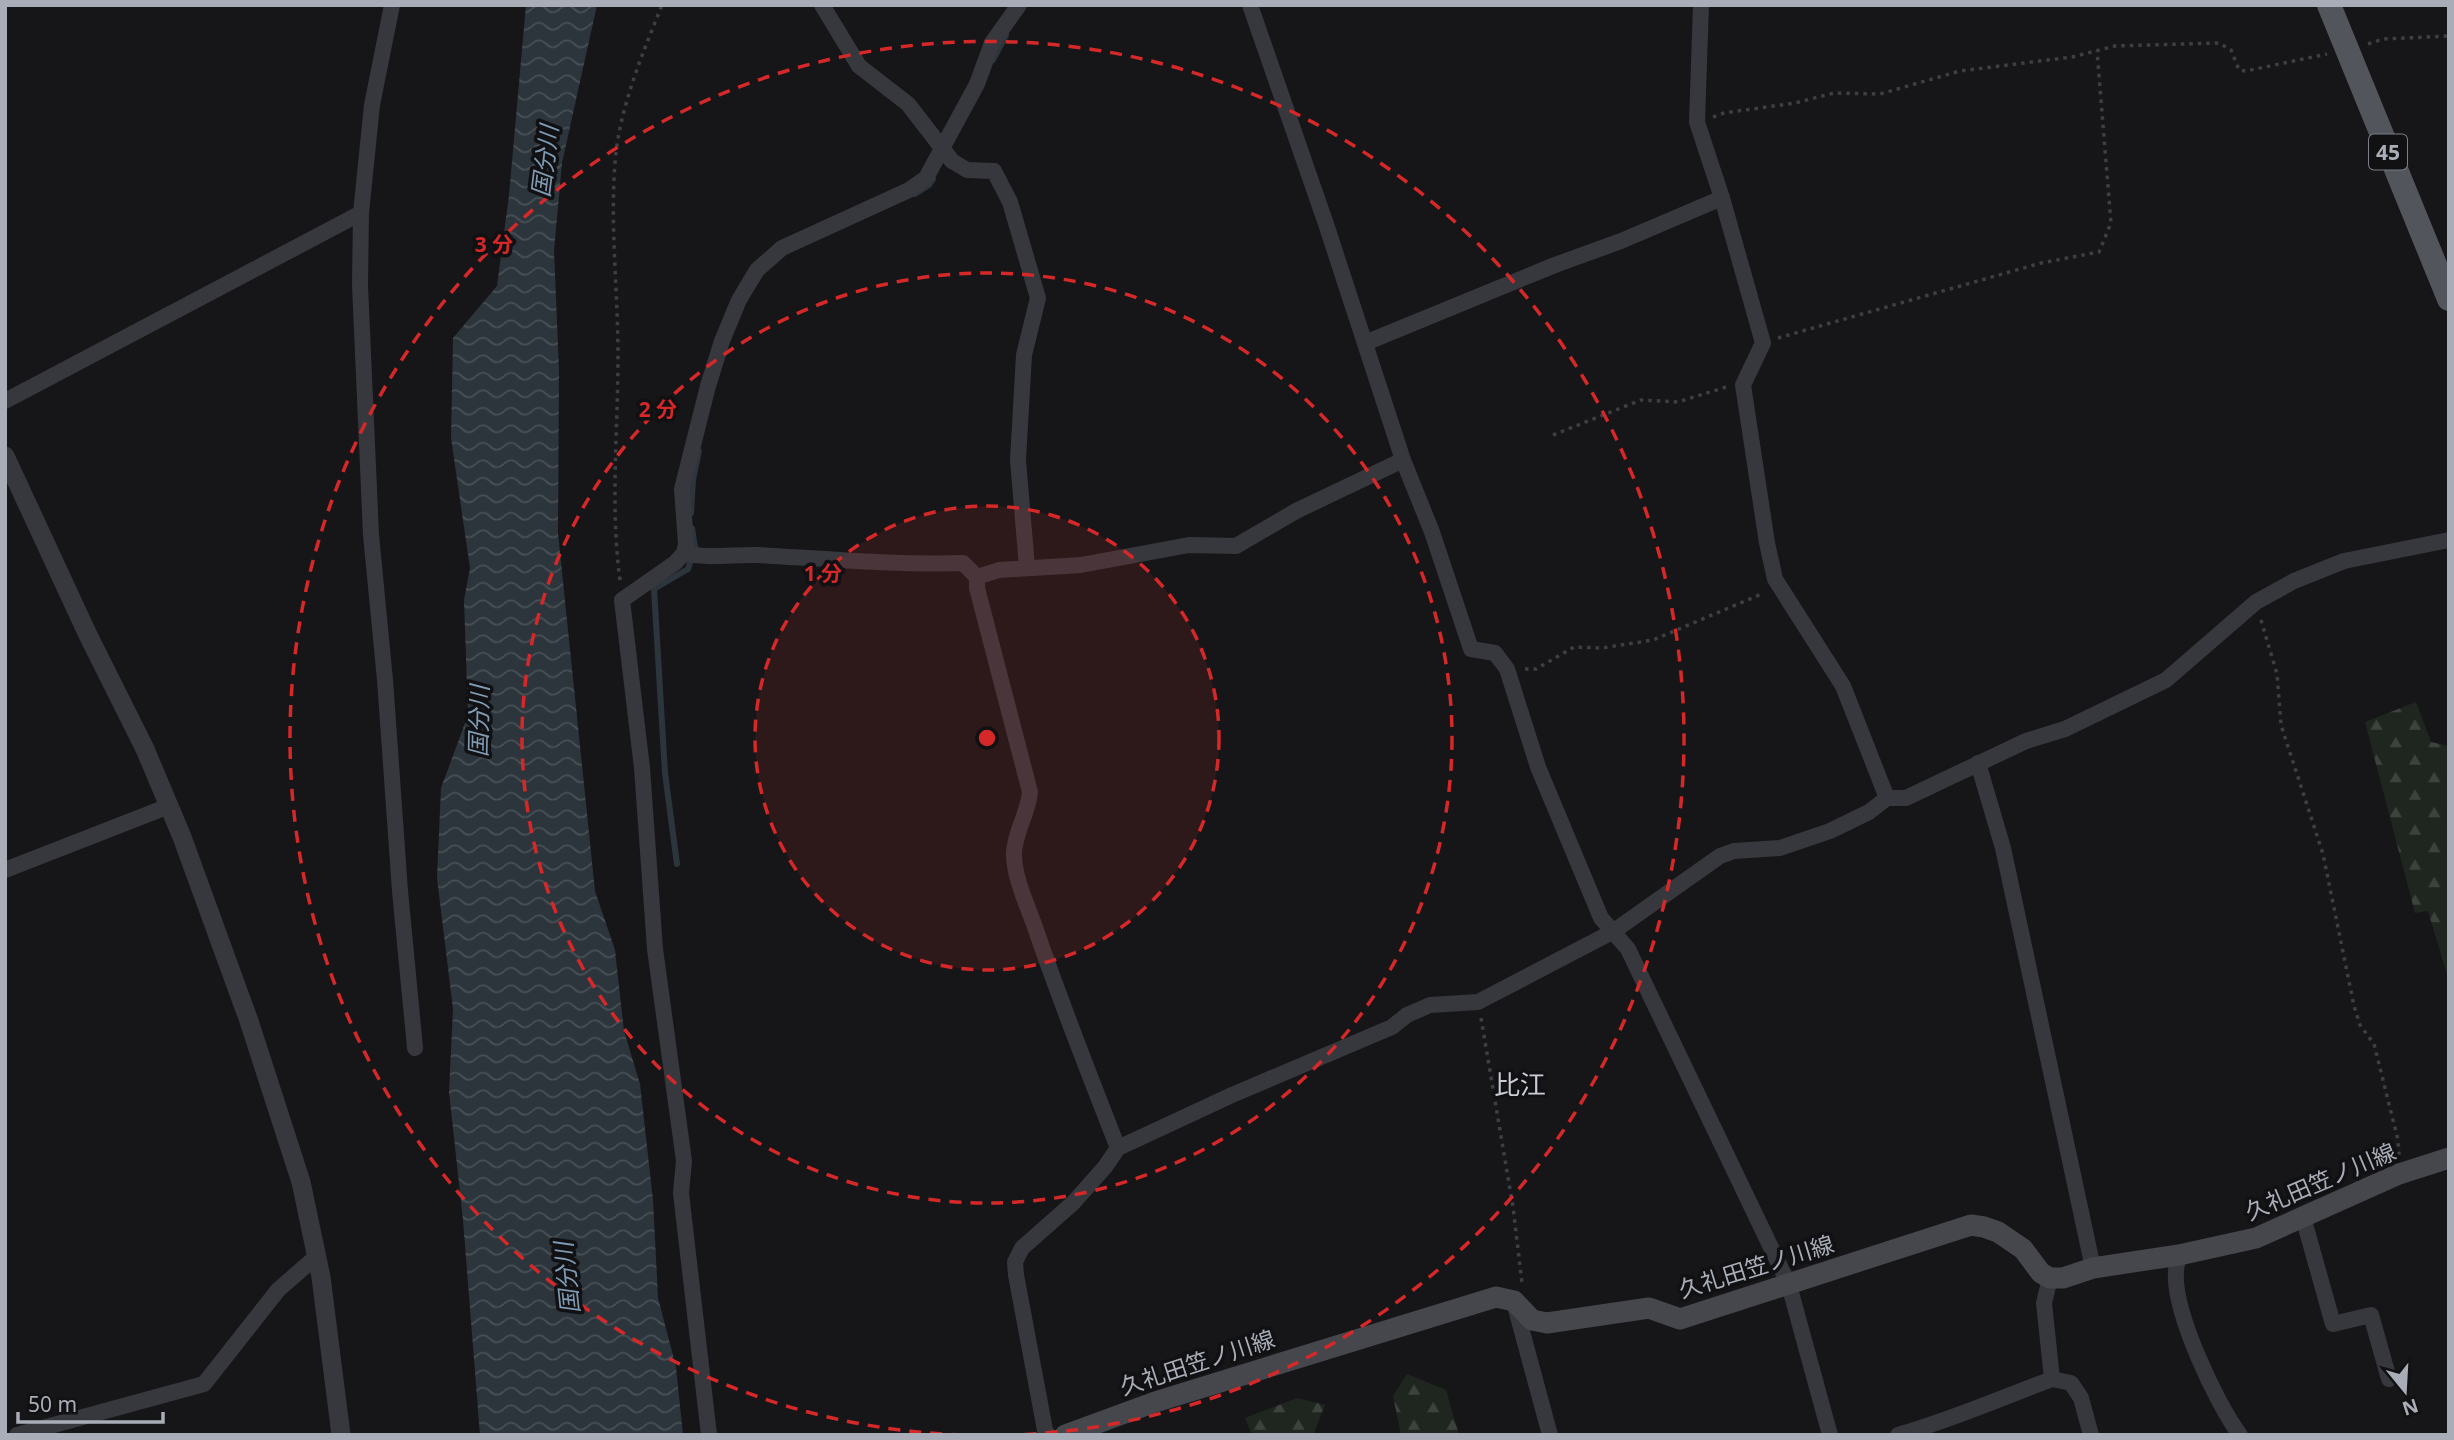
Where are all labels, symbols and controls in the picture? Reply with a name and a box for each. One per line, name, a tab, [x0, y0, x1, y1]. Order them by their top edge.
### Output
water label: 国分川	[523, 120, 565, 199]
road number: 45	[2369, 134, 2407, 170]
text: 3 分	[475, 230, 513, 258]
text: 2 分	[639, 395, 677, 423]
text: 1 分	[804, 559, 842, 587]
water label: 国分川	[461, 682, 495, 757]
centre of rings	[975, 726, 999, 750]
district label: 比江	[1494, 1066, 1546, 1102]
street label: 久礼田笠ノ川線	[2240, 1135, 2400, 1227]
street label: 久礼田笠ノ川線	[1674, 1227, 1838, 1305]
water label: 国分川	[546, 1237, 586, 1316]
street label: 久礼田笠ノ川線	[1115, 1322, 1279, 1402]
north arrow	[2370, 1356, 2440, 1426]
scale bar	[18, 1380, 163, 1424]
text: 50 m	[28, 1390, 77, 1418]
text: N	[2399, 1392, 2422, 1422]

